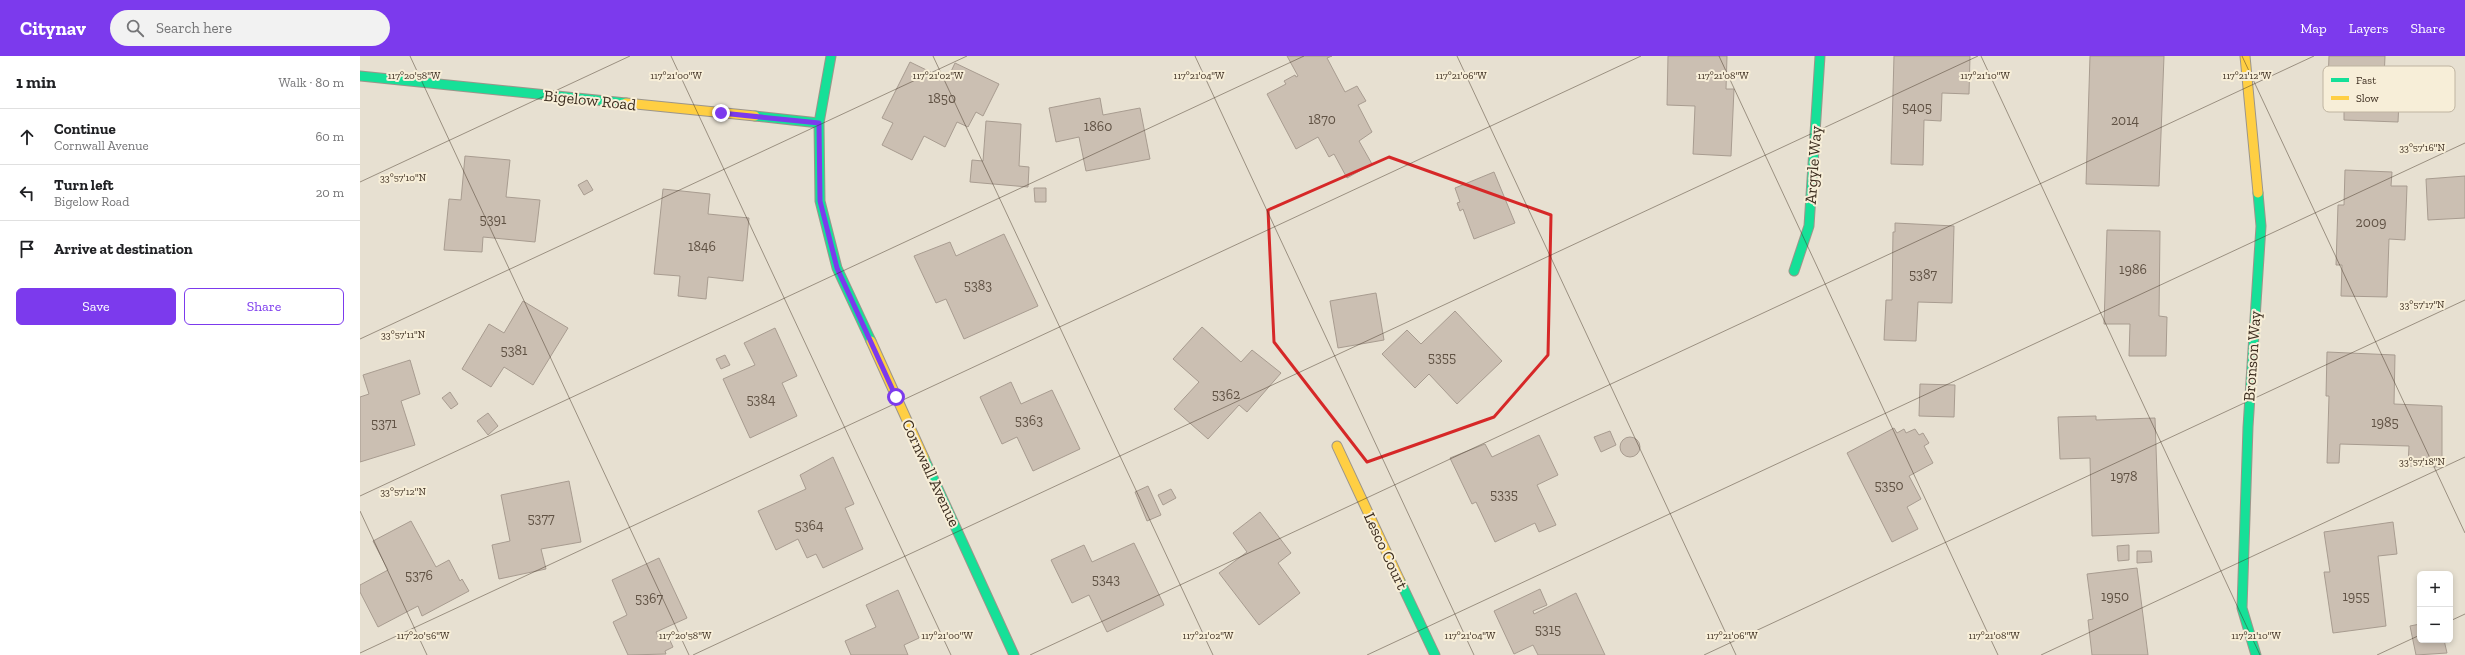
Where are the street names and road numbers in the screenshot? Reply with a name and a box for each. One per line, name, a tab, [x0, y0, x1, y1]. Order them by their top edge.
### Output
street label: Bigelow Road	[543, 86, 637, 114]
street label: Argyle Way	[1801, 124, 1825, 205]
street label: Bronson Way	[2239, 309, 2265, 402]
street label: Cornwall Avenue	[898, 416, 964, 530]
street label: Lesco Court	[1360, 510, 1412, 593]

